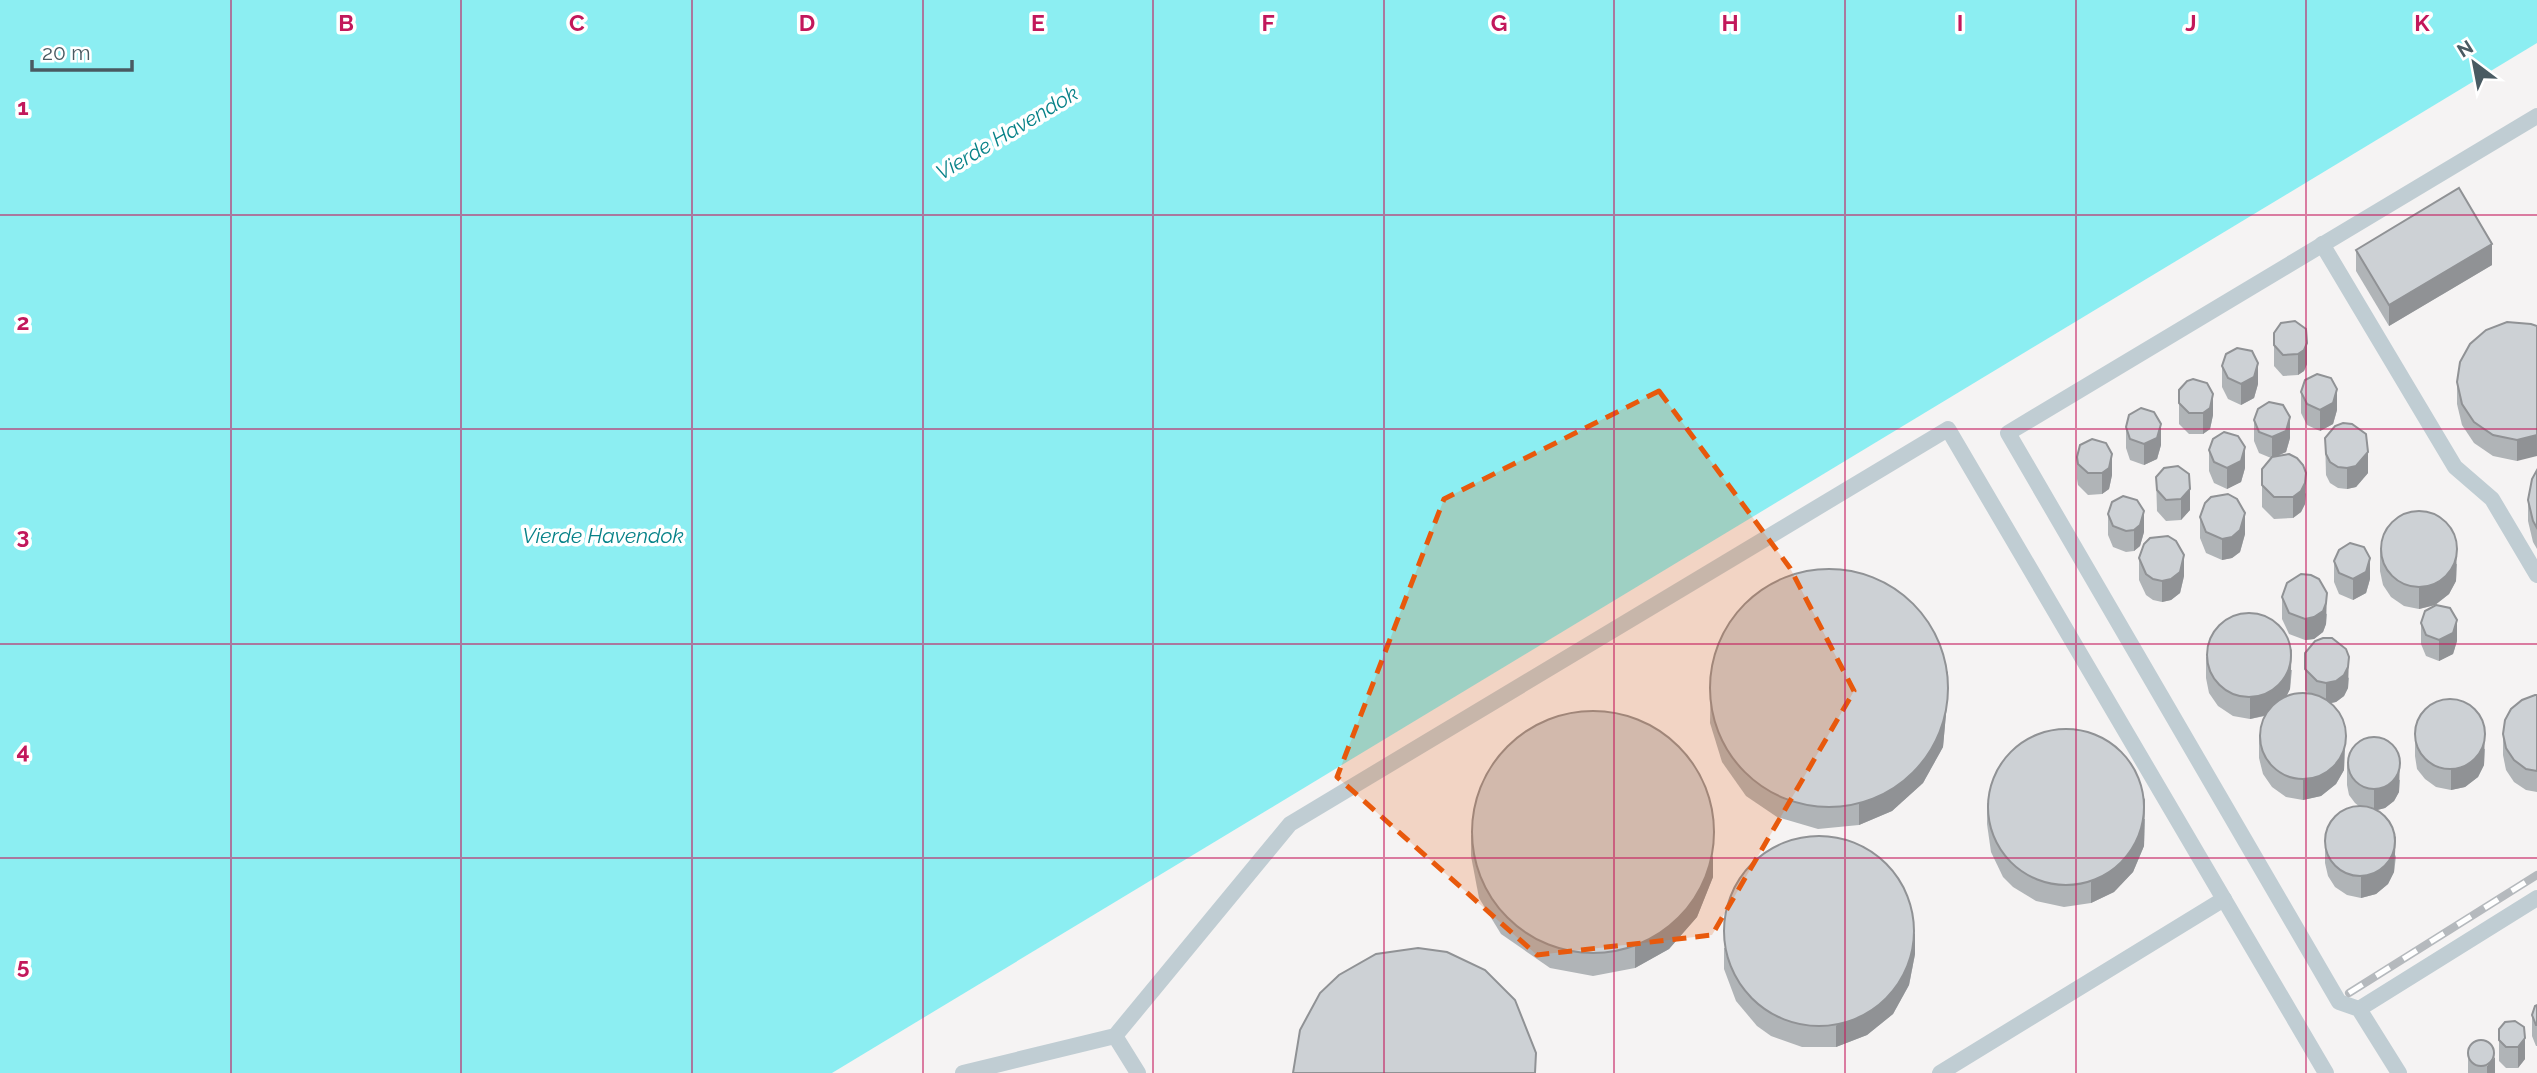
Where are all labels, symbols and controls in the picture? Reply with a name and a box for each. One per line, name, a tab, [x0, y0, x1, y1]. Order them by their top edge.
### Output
text: B	[338, 9, 354, 36]
text: C	[569, 9, 585, 36]
text: D	[799, 9, 815, 36]
text: E	[1031, 9, 1045, 36]
text: F	[1261, 9, 1275, 36]
text: G	[1491, 9, 1507, 36]
text: H	[1721, 9, 1739, 36]
text: I	[1957, 9, 1963, 36]
text: J	[2185, 9, 2197, 36]
text: K	[2414, 9, 2430, 36]
scale bar	[32, 28, 131, 72]
north arrow	[2439, 28, 2509, 98]
text: N	[2453, 35, 2477, 62]
text: 20 m	[42, 40, 90, 65]
water label: Vierde Havendok	[931, 80, 1082, 185]
text: 1	[17, 93, 29, 120]
text: 2	[17, 308, 29, 335]
text: 3	[17, 522, 29, 549]
water label: Vierde Havendok	[522, 523, 684, 548]
text: 4	[16, 737, 30, 764]
text: 5	[17, 952, 30, 979]

